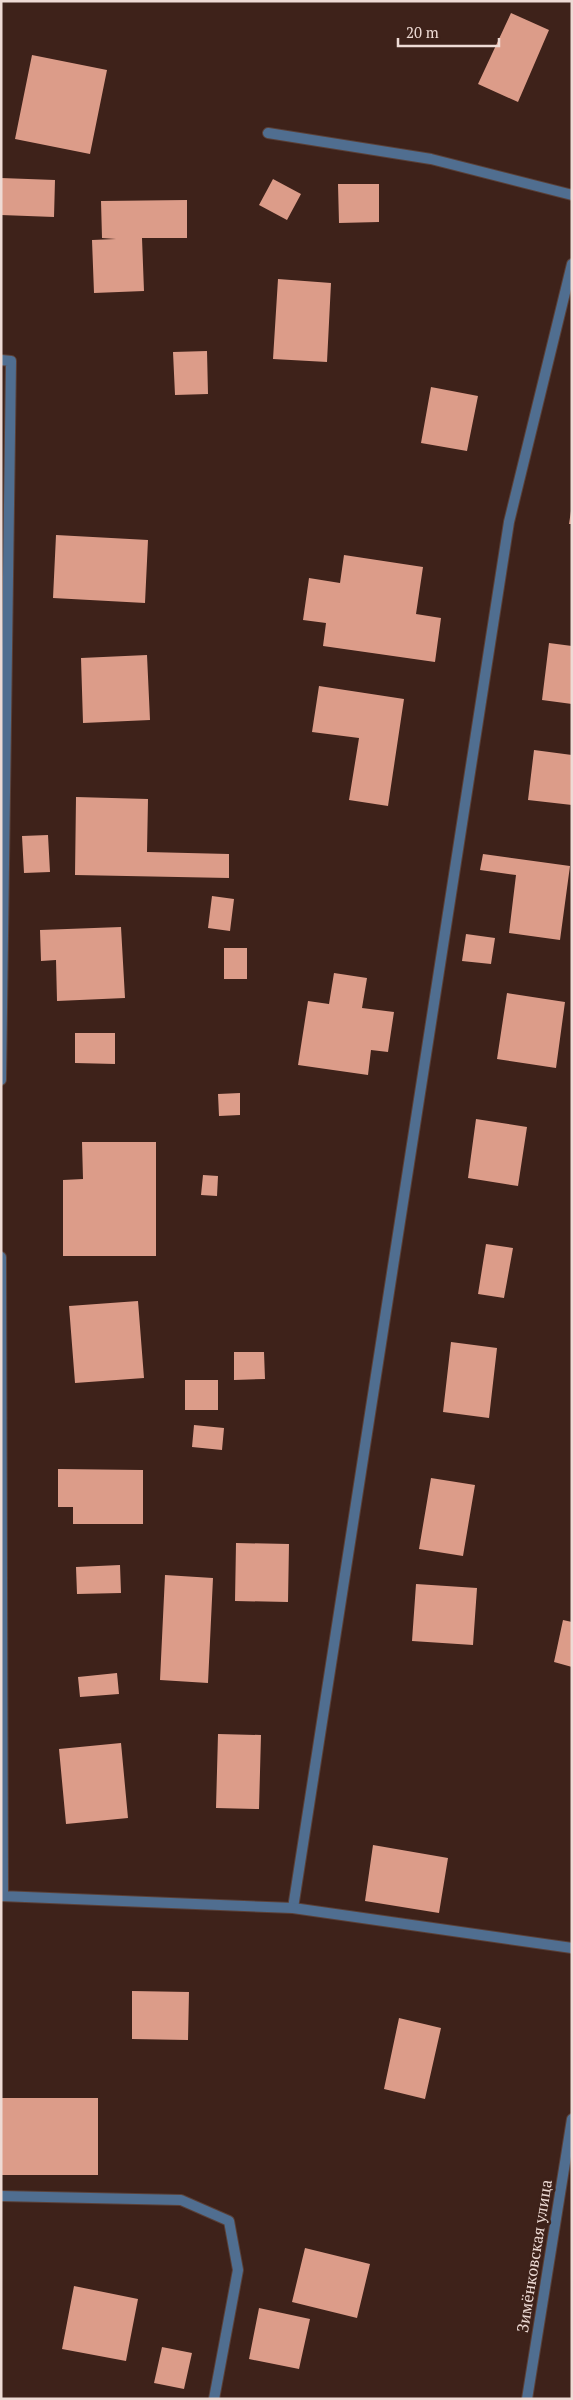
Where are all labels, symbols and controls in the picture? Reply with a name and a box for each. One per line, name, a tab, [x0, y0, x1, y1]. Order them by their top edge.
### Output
scale bar	[398, 15, 499, 47]
text: 20 m	[406, 22, 439, 42]
street label: Зимёнковская улица	[511, 2178, 557, 2334]

